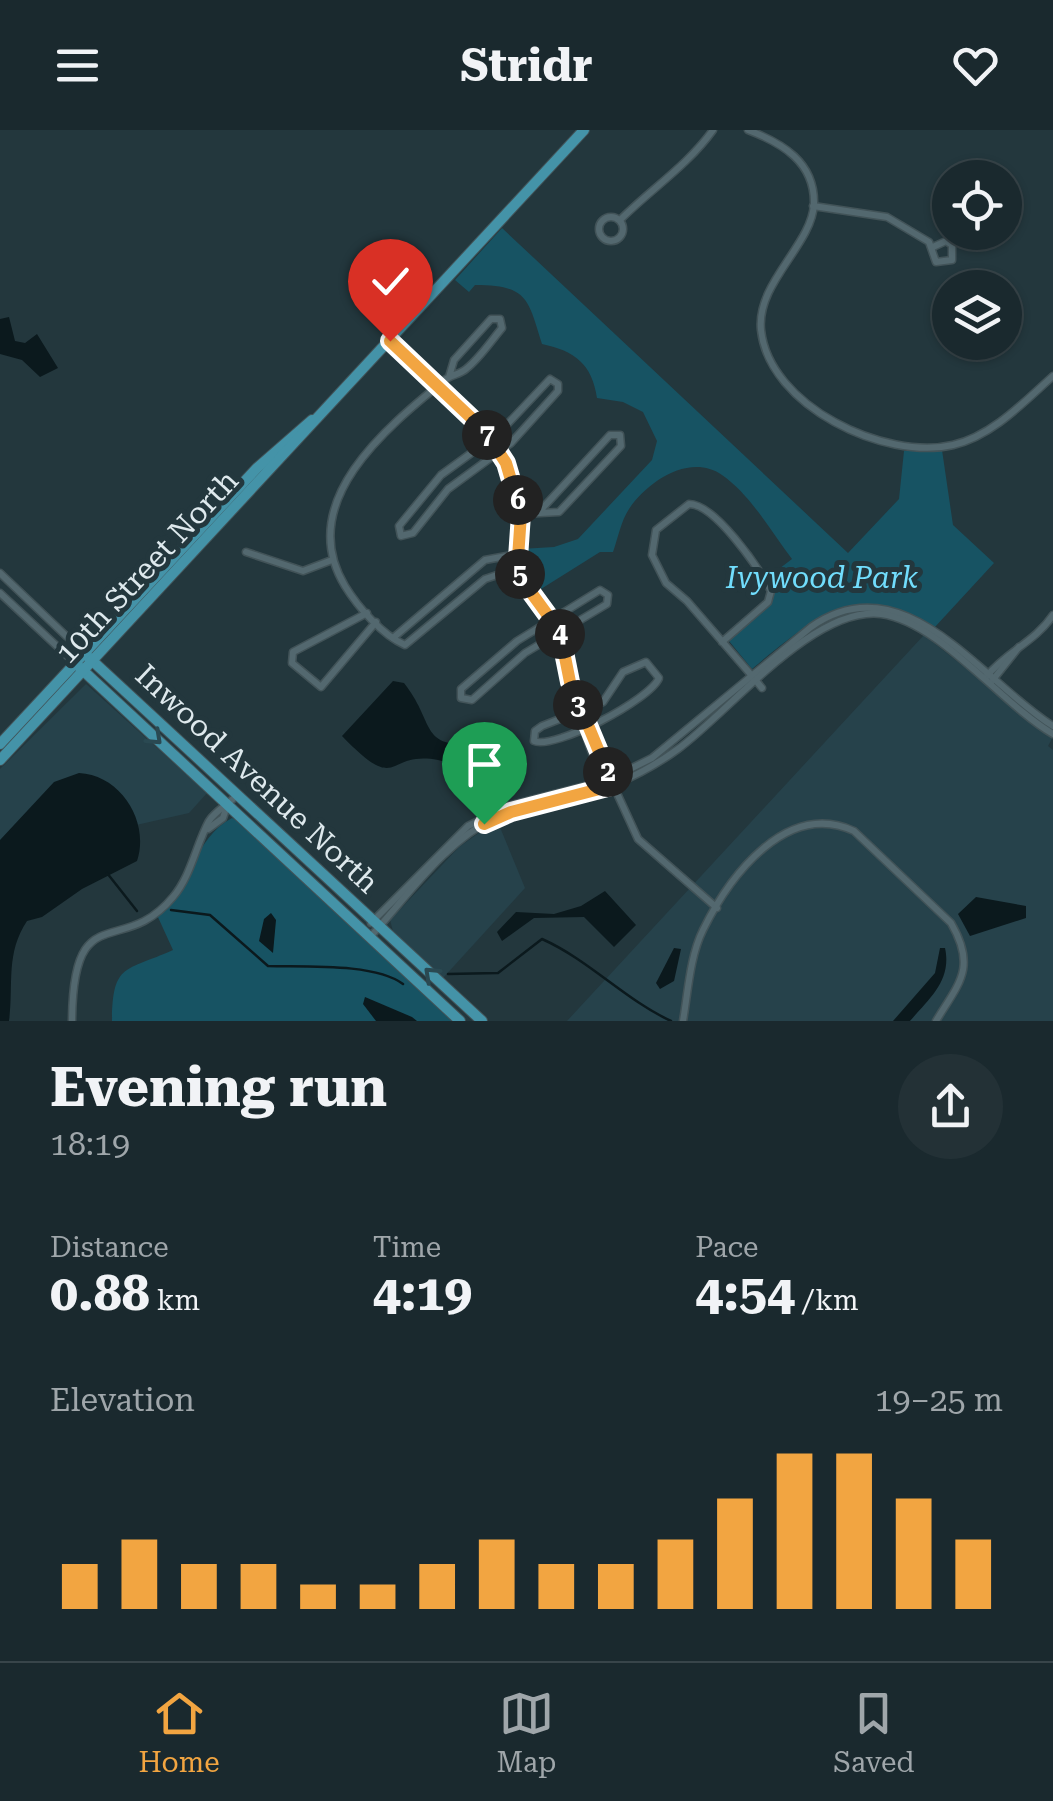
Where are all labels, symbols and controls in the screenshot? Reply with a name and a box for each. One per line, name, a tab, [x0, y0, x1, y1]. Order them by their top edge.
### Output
icon: menu	[50, 38, 105, 93]
icon: heart	[948, 38, 1003, 93]
text: Stridr	[460, 39, 593, 92]
map controls	[932, 160, 1022, 360]
button: locate	[932, 160, 1022, 250]
pin	[348, 239, 433, 342]
icon: check	[363, 254, 418, 309]
button: layers	[932, 270, 1022, 360]
pin: 7	[462, 410, 512, 460]
text: 7	[479, 418, 495, 451]
street label: 10th Street North	[48, 463, 245, 670]
pin: 6	[493, 475, 543, 525]
text: 6	[510, 483, 526, 516]
pin: 5	[495, 549, 545, 599]
text: 5	[512, 557, 528, 590]
park label: Ivywood Park	[725, 560, 919, 595]
pin: 4	[535, 609, 585, 659]
text: 4	[552, 617, 568, 650]
street label: Inwood Avenue North	[129, 657, 386, 900]
pin: 3	[553, 680, 603, 730]
text: 3	[570, 688, 586, 721]
pin	[442, 722, 527, 825]
one-way arrow	[143, 726, 161, 744]
icon: arrive	[457, 737, 512, 792]
pin: 2	[583, 747, 633, 797]
text: 2	[600, 755, 616, 788]
one-way arrow	[424, 968, 442, 986]
button: share	[898, 1054, 1003, 1159]
text: Evening run	[50, 1055, 387, 1119]
text: 18:19	[50, 1125, 130, 1163]
text: Distance	[50, 1231, 169, 1264]
text: Time	[373, 1231, 441, 1264]
text: Pace	[695, 1231, 759, 1264]
text: 0.88	[50, 1264, 150, 1322]
text: 4:19	[373, 1264, 472, 1322]
text: 4:54	[695, 1264, 795, 1322]
text: km	[150, 1284, 200, 1317]
text: /km	[795, 1284, 859, 1317]
text: Elevation	[50, 1381, 195, 1419]
text: 19–25 m	[875, 1381, 1003, 1419]
tab: Home	[138, 1686, 220, 1779]
tab: Map	[497, 1686, 556, 1779]
tab: Saved	[833, 1686, 915, 1779]

